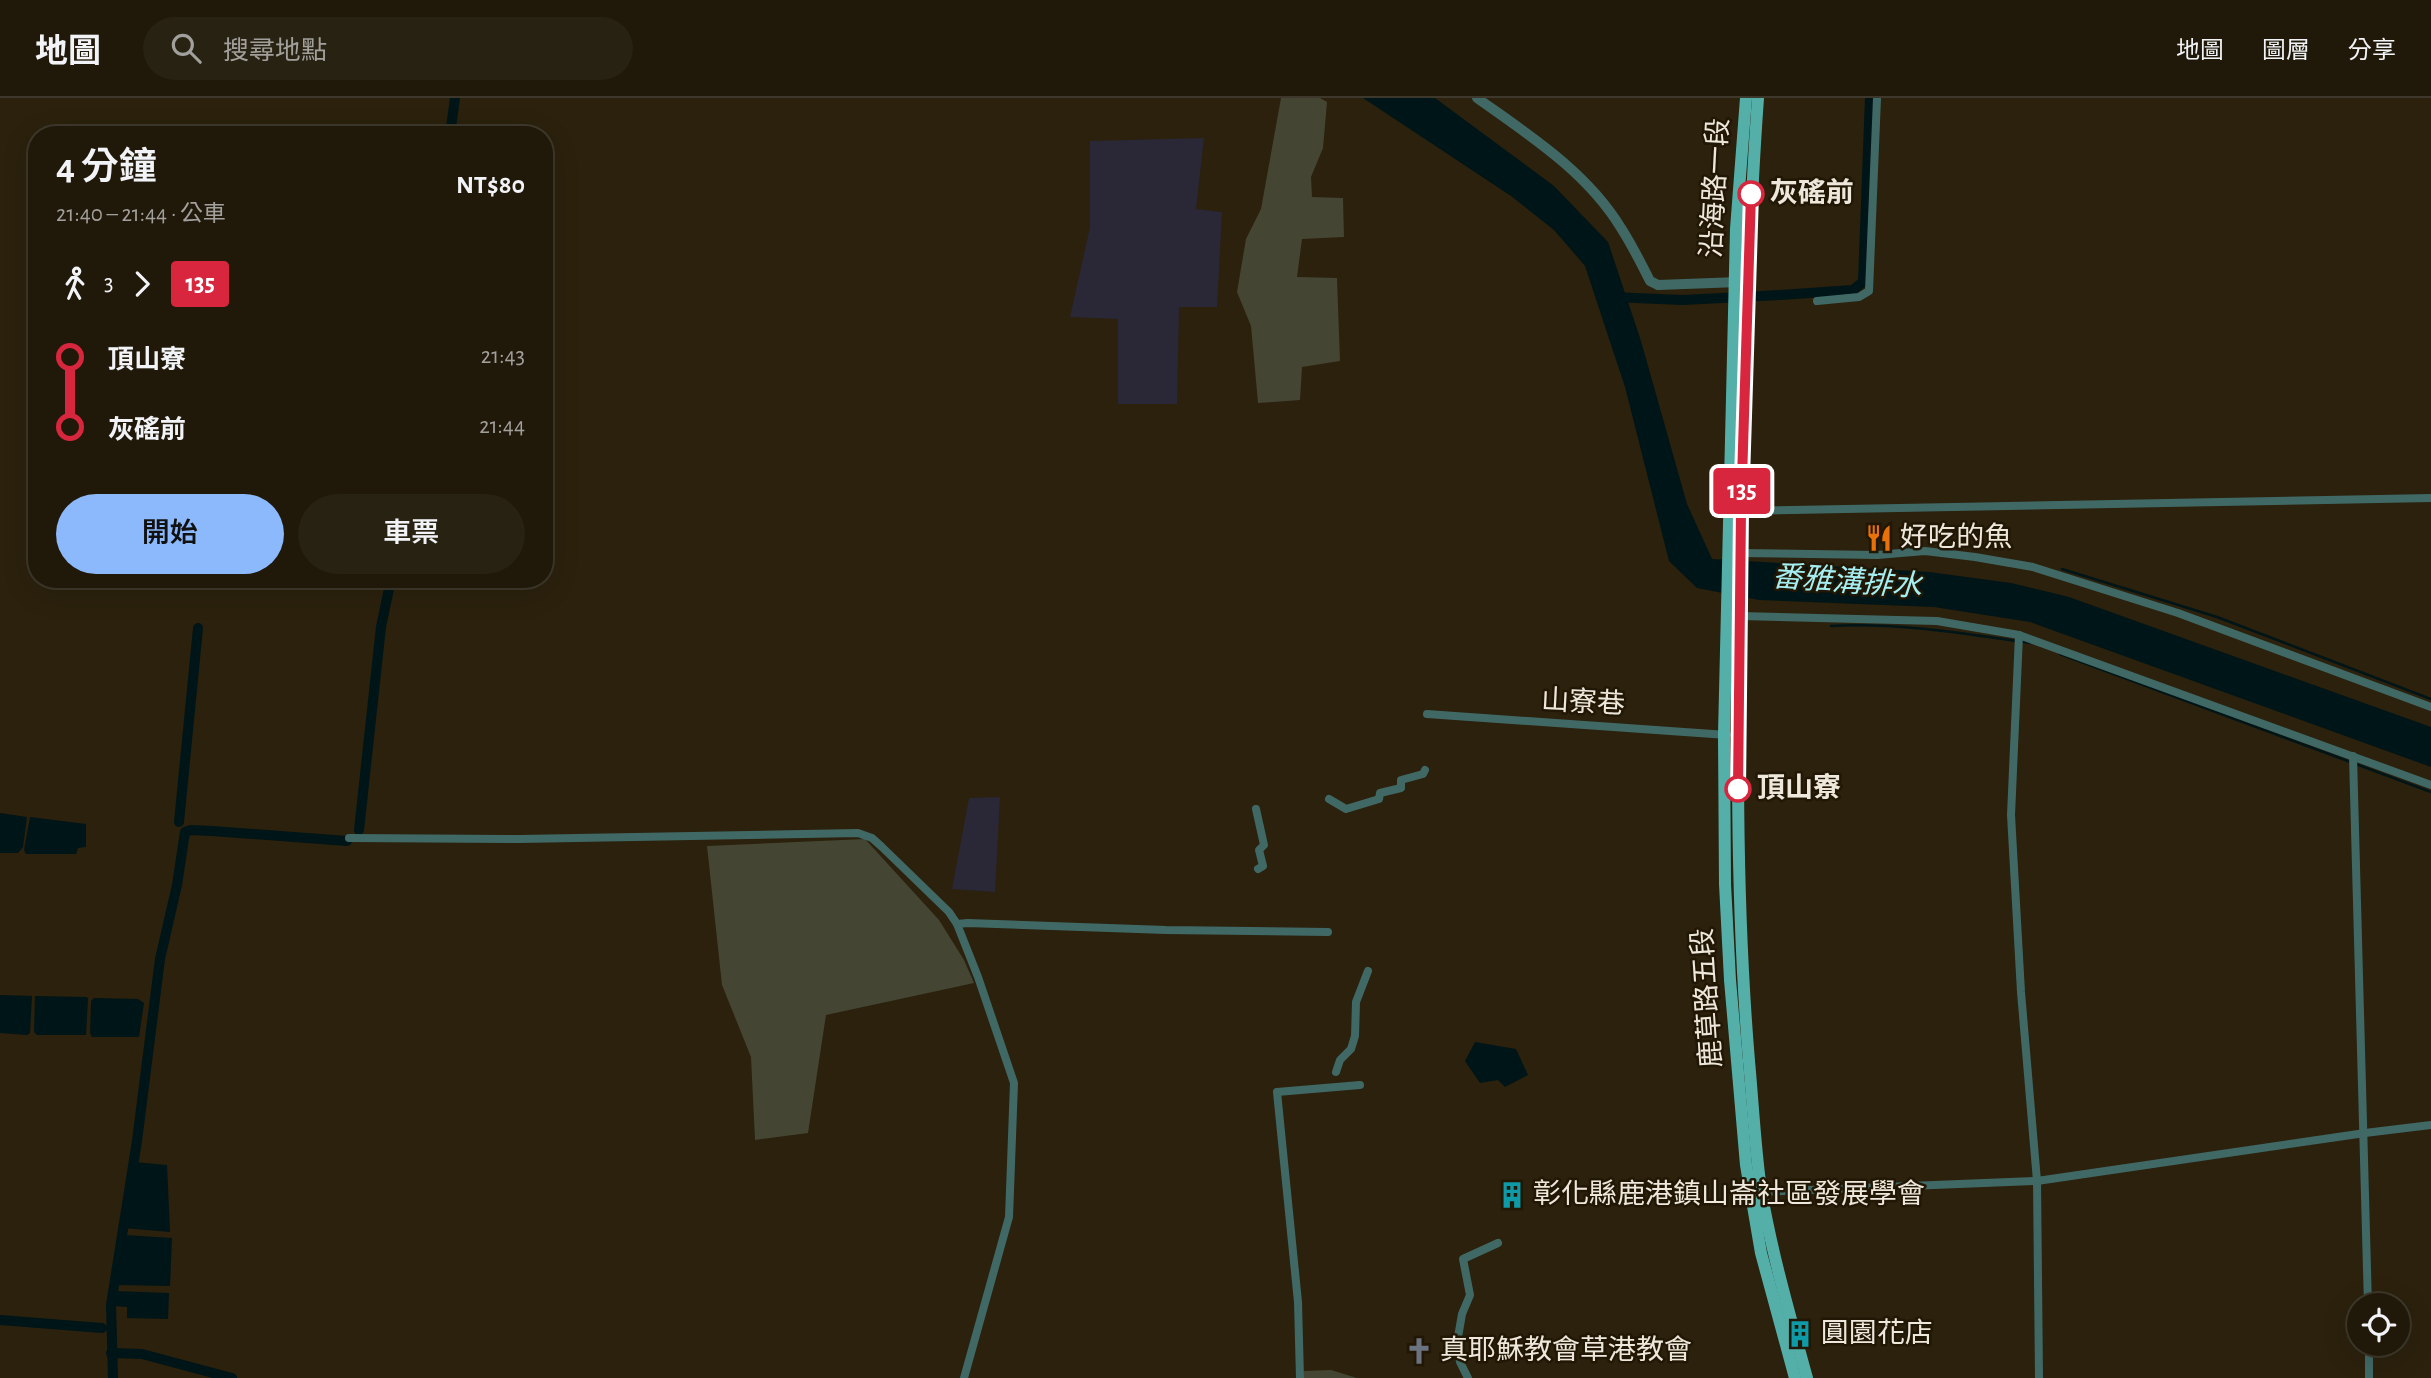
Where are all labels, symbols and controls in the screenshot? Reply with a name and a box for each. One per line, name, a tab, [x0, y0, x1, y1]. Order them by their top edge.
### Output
search box	[143, 17, 633, 80]
icon: search	[167, 29, 205, 67]
text: 地圖	[35, 36, 101, 69]
text: 搜尋地點	[223, 38, 327, 64]
text: 地圖	[2176, 39, 2224, 63]
text: 圖層	[2262, 39, 2310, 63]
text: 分享	[2348, 39, 2396, 63]
street label: 沿海路一段	[1696, 117, 1734, 259]
text: 4 分鐘	[56, 149, 157, 187]
text: NT$80	[456, 172, 525, 198]
place label: 灰磘前	[1770, 177, 1854, 208]
marker: 灰磘前	[1738, 181, 1764, 207]
text: 21:40 – 21:44 · 公車	[56, 203, 226, 226]
icon: walk	[56, 265, 94, 303]
icon: forward	[123, 265, 161, 303]
text: 3	[104, 272, 113, 295]
text: 135	[185, 272, 215, 296]
text: 21:43	[481, 345, 525, 368]
text: 頂山寮	[108, 347, 186, 373]
text: 21:44	[479, 415, 525, 438]
text: 灰磘前	[108, 417, 186, 443]
line badge: 135	[1702, 468, 1782, 514]
text: 135	[1727, 479, 1757, 503]
button: 開始	[56, 494, 284, 574]
button: 車票	[298, 494, 525, 574]
place label: 好吃的魚	[1900, 522, 2012, 552]
restaurant icon: 好吃的魚	[1864, 523, 1894, 553]
water label: 番雅溝排水	[1771, 560, 1925, 602]
street label: 山寮巷	[1540, 685, 1626, 719]
place label: 頂山寮	[1757, 772, 1841, 803]
marker: 頂山寮	[1725, 776, 1751, 802]
street label: 鹿草路五段	[1687, 927, 1727, 1069]
place label: 彰化縣鹿港鎮山崙社區發展學會	[1533, 1179, 1925, 1209]
building icon: 彰化縣鹿港鎮山崙社區發展學會	[1497, 1180, 1527, 1210]
map controls	[2347, 1293, 2410, 1356]
button: locate	[2347, 1293, 2410, 1356]
place label: 圓園花店	[1821, 1318, 1933, 1348]
building icon: 圓園花店	[1785, 1319, 1815, 1349]
place label: 真耶穌教會草港教會	[1440, 1335, 1692, 1365]
church icon: 真耶穌教會草港教會	[1404, 1336, 1434, 1366]

